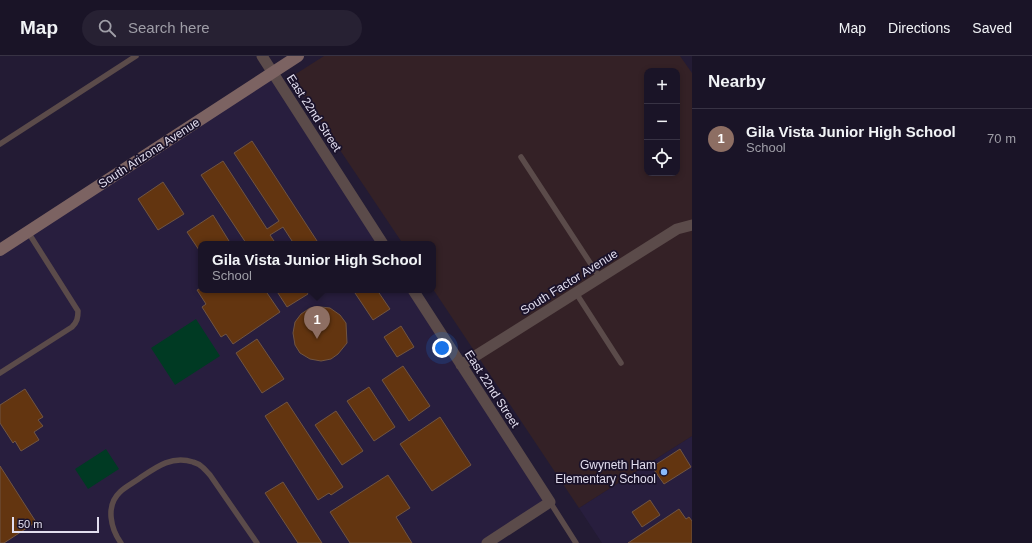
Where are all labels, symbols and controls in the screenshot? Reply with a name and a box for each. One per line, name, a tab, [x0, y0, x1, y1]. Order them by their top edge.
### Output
search box	[82, 10, 362, 46]
text: Map	[20, 17, 58, 38]
icon: search	[96, 17, 118, 39]
text: Search here	[128, 19, 210, 36]
text: Map	[839, 20, 866, 36]
text: Directions	[888, 20, 950, 36]
text: Saved	[972, 20, 1012, 36]
map controls	[644, 68, 680, 176]
button: +	[644, 68, 680, 104]
street label: East 22nd Street	[284, 72, 345, 155]
text: Nearby	[708, 72, 766, 91]
button: −	[644, 104, 680, 140]
street label: South Arizona Avenue	[96, 115, 203, 191]
text: Gila Vista Junior High School	[746, 123, 956, 140]
text: 1	[717, 131, 725, 146]
text: 70 m	[987, 131, 1016, 146]
button: locate	[644, 140, 680, 176]
text: School	[746, 140, 786, 155]
popup	[198, 241, 436, 293]
street label: South Factor Avenue	[518, 246, 620, 318]
text: Gila Vista Junior High School	[212, 251, 422, 268]
text: School	[212, 268, 252, 283]
pin: 1	[304, 306, 330, 339]
your location	[432, 338, 452, 358]
street label: East 22nd Street	[462, 348, 523, 431]
place label: Gwyneth Ham Elementary School	[555, 458, 656, 486]
marker: Gwyneth Ham Elementary School	[659, 467, 669, 477]
scale bar	[12, 515, 99, 534]
text: 50 m	[18, 518, 42, 530]

